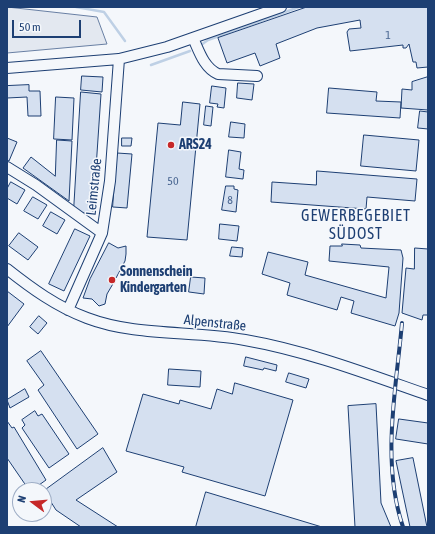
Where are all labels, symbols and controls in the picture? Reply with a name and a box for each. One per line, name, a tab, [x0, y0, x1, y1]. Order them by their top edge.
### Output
scale bar	[14, 12, 83, 38]
text: 50 m	[19, 20, 41, 34]
house number: 1	[385, 28, 391, 42]
place label: ARS24	[179, 137, 212, 153]
marker: ARS24	[166, 140, 176, 150]
street label: Leimstraße	[83, 158, 105, 216]
house number: 50	[167, 174, 179, 188]
house number: 8	[227, 193, 233, 207]
district label: GEWERBEGEBIET SÜDOST	[301, 206, 411, 244]
place label: Sonnenschein Kindergarten	[120, 264, 192, 296]
marker: Sonnenschein Kindergarten	[107, 275, 117, 285]
street label: Alpenstraße	[183, 311, 247, 335]
north arrow	[12, 482, 52, 522]
text: N	[15, 494, 28, 504]

